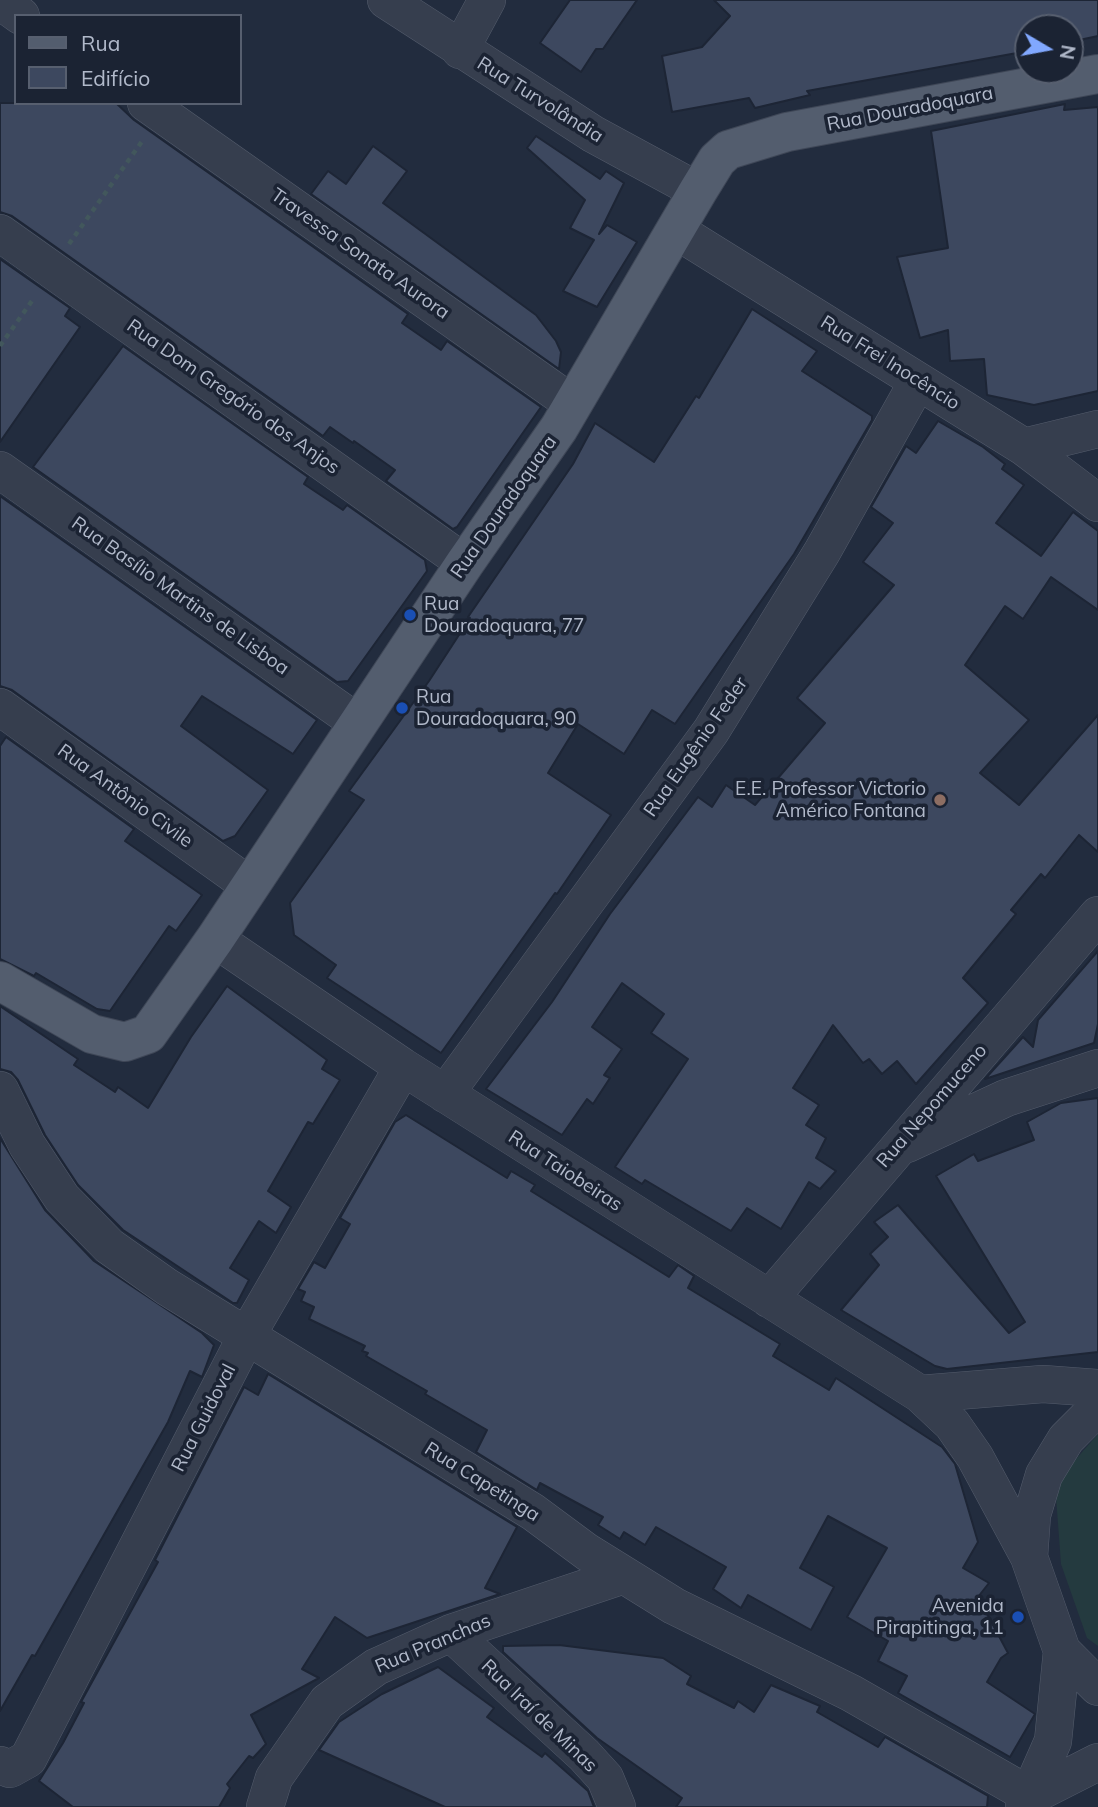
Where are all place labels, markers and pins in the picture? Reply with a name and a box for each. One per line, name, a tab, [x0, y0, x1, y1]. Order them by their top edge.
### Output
place label: Rua Douradoquara, 77	[424, 593, 585, 637]
marker: Rua Douradoquara, 77	[402, 607, 418, 623]
place label: Rua Douradoquara, 90	[416, 686, 577, 730]
marker: Rua Douradoquara, 90	[394, 700, 410, 716]
place label: E.E. Professor Victorio Américo Fontana	[735, 778, 926, 822]
marker: E.E. Professor Victorio Américo Fontana	[932, 792, 948, 808]
place label: Avenida Pirapitinga, 11	[876, 1595, 1004, 1639]
marker: Avenida Pirapitinga, 11	[1010, 1609, 1026, 1625]

